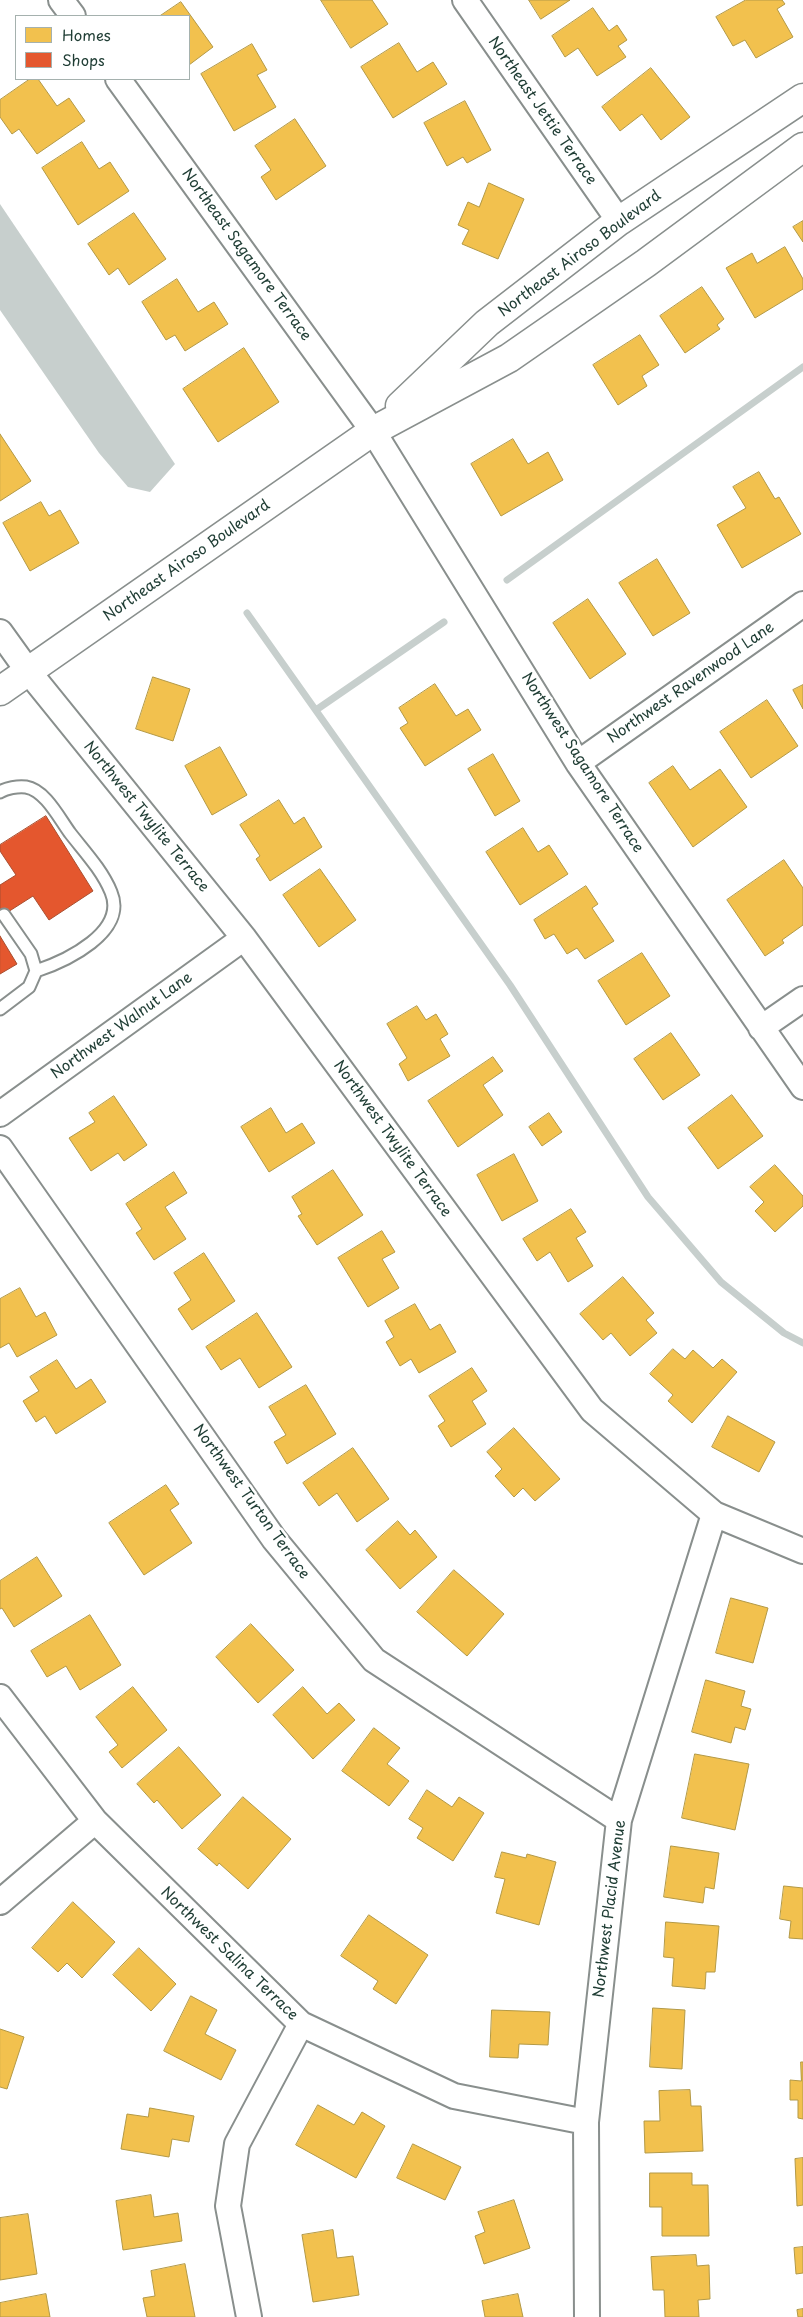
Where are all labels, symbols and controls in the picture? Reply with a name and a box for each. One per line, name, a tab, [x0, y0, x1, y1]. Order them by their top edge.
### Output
legend	[15, 15, 190, 80]
text: Homes	[62, 23, 111, 46]
street label: Northeast Jettie Terrace	[484, 34, 600, 188]
text: Shops	[62, 48, 105, 71]
street label: Northeast Sagamore Terrace	[177, 165, 315, 345]
street label: Northeast Airoso Boulevard	[495, 187, 665, 321]
street label: Northeast Airoso Boulevard	[100, 497, 274, 625]
street label: Northwest Ravenwood Lane	[604, 618, 778, 748]
street label: Northwest Sagamore Terrace	[517, 670, 647, 856]
street label: Northwest Twylite Terrace	[80, 738, 212, 896]
street label: Northwest Walnut Lane	[48, 969, 196, 1083]
street label: Northwest Twylite Terrace	[329, 1057, 455, 1221]
street label: Northwest Turton Terrace	[189, 1421, 313, 1583]
street label: Northwest Placid Avenue	[590, 1819, 630, 1999]
street label: Northwest Salina Terrace	[157, 1884, 301, 2024]

